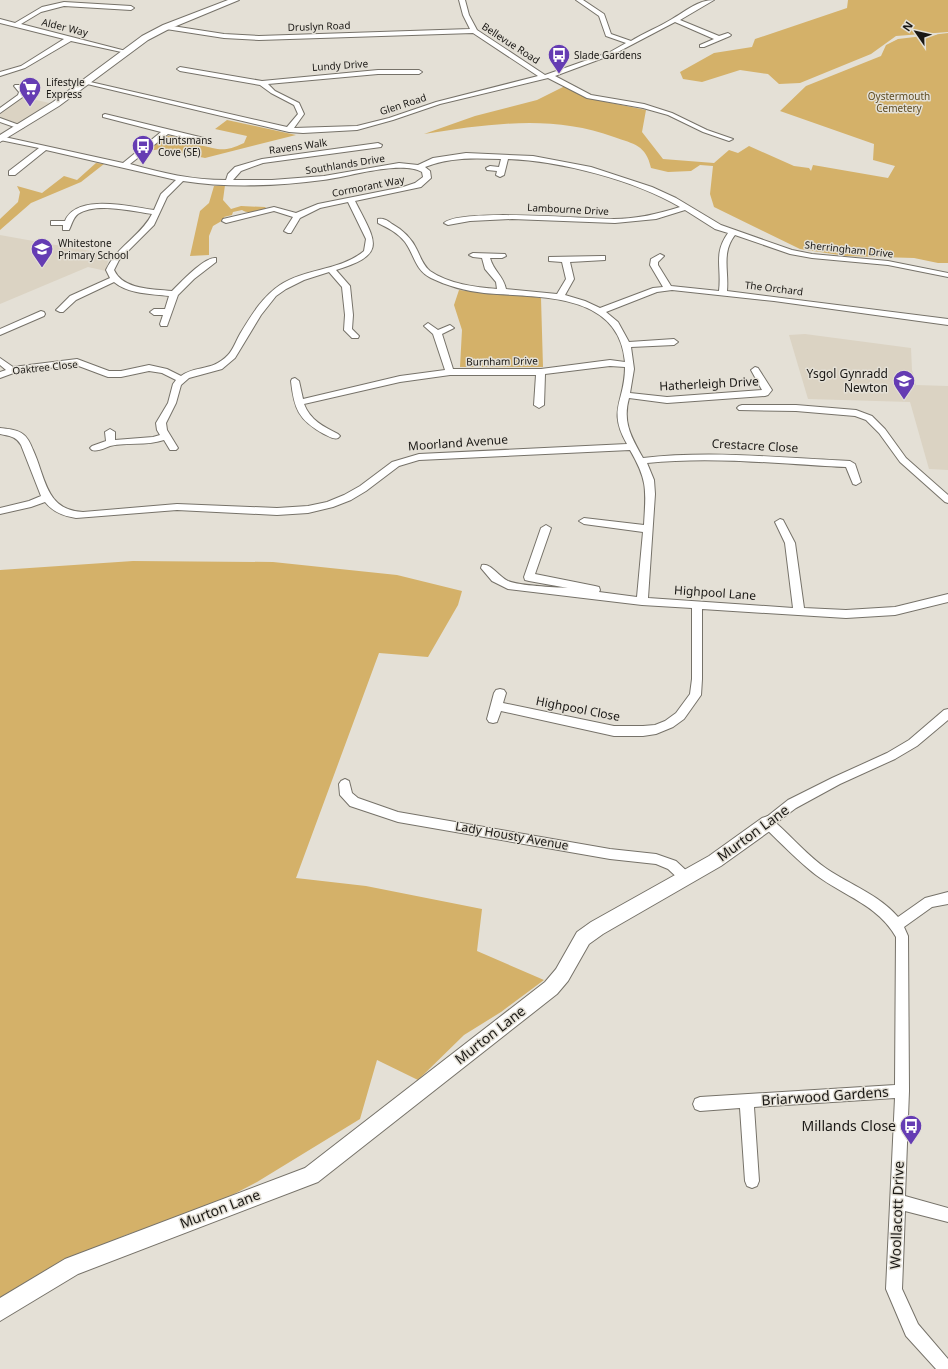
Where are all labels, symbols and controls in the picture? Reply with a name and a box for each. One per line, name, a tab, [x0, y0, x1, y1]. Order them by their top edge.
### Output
north arrow	[896, 12, 936, 52]
street label: Alder Way	[40, 14, 91, 40]
street label: Druslyn Road	[287, 18, 351, 34]
text: N	[899, 18, 916, 34]
street label: Bellevue Road	[479, 19, 543, 67]
bus stop icon: Slade Gardens	[546, 42, 572, 75]
place label: Slade Gardens	[574, 48, 642, 62]
street label: Lundy Drive	[311, 56, 369, 74]
supermarket icon: Lifestyle Express	[17, 75, 43, 108]
place label: Lifestyle Express	[46, 75, 85, 101]
park label: Oystermouth Cemetery	[868, 89, 930, 115]
street label: Glen Road	[378, 90, 428, 118]
bus stop icon: Huntsmans Cove (SE)	[130, 133, 156, 166]
place label: Huntsmans Cove (SE)	[158, 133, 212, 159]
street label: Ravens Walk	[268, 135, 329, 157]
street label: Southlands Drive	[304, 151, 386, 177]
street label: Cormorant Way	[331, 172, 406, 200]
street label: Lambourne Drive	[527, 200, 610, 218]
school or university icon: Whitestone Primary School	[29, 236, 55, 269]
place label: Whitestone Primary School	[58, 236, 129, 262]
street label: Sherringham Drive	[804, 237, 894, 261]
street label: The Orchard	[744, 277, 804, 299]
street label: Burnham Drive	[466, 353, 538, 369]
street label: Oaktree Close	[12, 357, 79, 377]
place label: Ysgol Gynradd Newton	[807, 365, 888, 396]
school or university icon: Ysgol Gynradd Newton	[891, 368, 917, 401]
street label: Hatherleigh Drive	[659, 372, 759, 395]
street label: Moorland Avenue	[407, 431, 509, 454]
street label: Crestacre Close	[711, 435, 799, 456]
street label: Highpool Lane	[673, 581, 757, 604]
street label: Highpool Close	[535, 692, 622, 725]
street label: Murton Lane	[713, 800, 793, 865]
street label: Lady Housty Avenue	[454, 817, 570, 854]
street label: Murton Lane	[450, 1001, 529, 1068]
street label: Briarwood Gardens	[761, 1082, 890, 1109]
bus stop icon: Millands Close	[898, 1113, 924, 1146]
place label: Millands Close	[801, 1116, 896, 1135]
street label: Woollacott Drive	[885, 1160, 908, 1269]
street label: Murton Lane	[177, 1184, 263, 1233]

